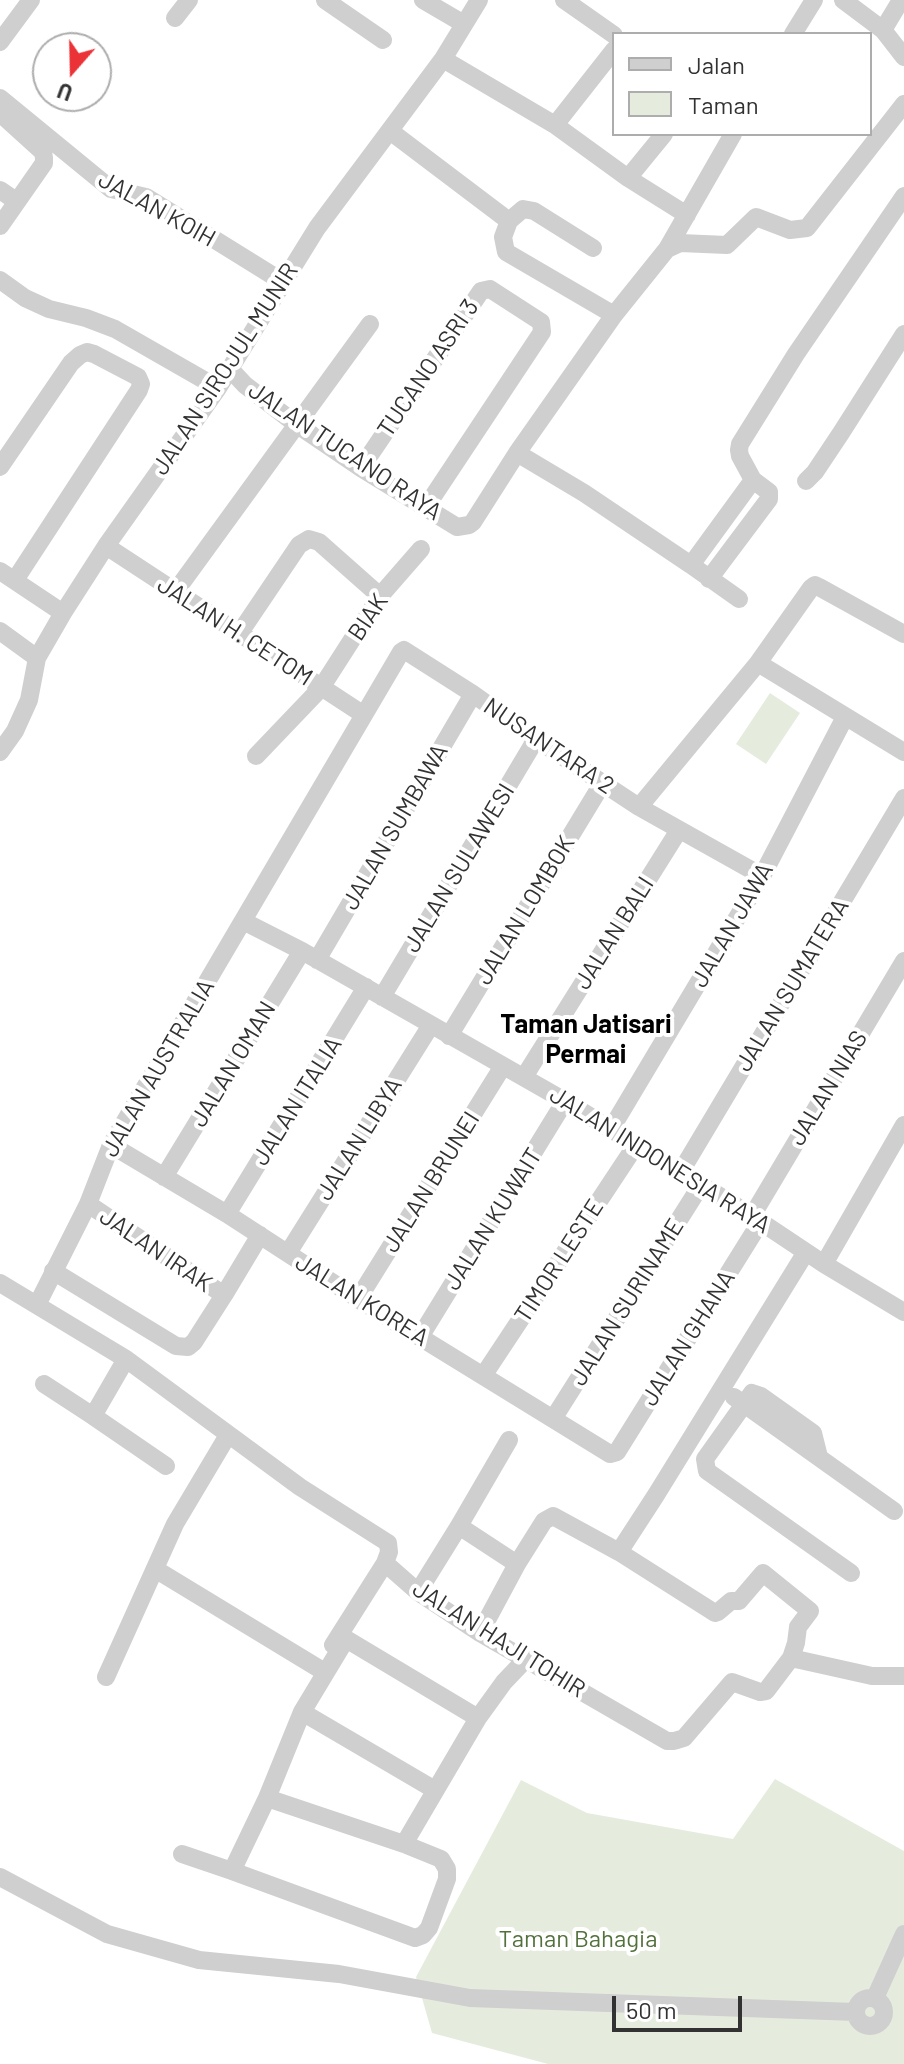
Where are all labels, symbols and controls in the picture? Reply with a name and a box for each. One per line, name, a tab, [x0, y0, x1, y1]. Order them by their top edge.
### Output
north arrow	[32, 32, 112, 112]
legend	[612, 32, 872, 136]
text: Jalan	[688, 50, 745, 79]
text: U	[54, 78, 75, 107]
text: Taman	[688, 90, 759, 119]
street label: JALAN KOIH	[93, 165, 221, 253]
street label: JALAN SIROJUL MUNIR	[146, 258, 304, 480]
street label: TUCANO ASRI 3	[371, 294, 485, 442]
street label: JALAN TUCANO RAYA	[243, 376, 447, 526]
street label: JALAN H. CETOM	[152, 570, 318, 692]
street label: BIAK	[342, 588, 394, 646]
street label: NUSANTARA 2	[478, 692, 620, 800]
street label: JALAN SUMBAWA	[336, 739, 454, 915]
street label: JALAN SULAWESI	[397, 778, 521, 958]
street label: JALAN LOMBOK	[469, 830, 581, 990]
street label: JALAN JAWA	[685, 858, 779, 992]
street label: JALAN BALI	[568, 871, 660, 995]
street label: JALAN SUMATERA	[729, 893, 855, 1077]
street label: JALAN AUSTRALIA	[95, 974, 221, 1162]
street label: JALAN OMAN	[184, 996, 282, 1132]
district label: Taman Jatisari Permai	[500, 1008, 672, 1070]
street label: JALAN NIAS	[783, 1025, 873, 1151]
street label: JALAN ITALIA	[246, 1031, 348, 1171]
street label: JALAN LIBYA	[310, 1072, 408, 1206]
street label: JALAN INDONESIA RAYA	[544, 1080, 776, 1240]
street label: JALAN BRUNEI	[376, 1106, 486, 1258]
street label: JALAN KUWAIT	[438, 1143, 548, 1295]
street label: TIMOR LESTE	[508, 1194, 610, 1328]
street label: JALAN IRAK	[94, 1202, 218, 1298]
street label: JALAN SURINAME	[564, 1213, 690, 1391]
street label: JALAN KOREA	[290, 1248, 434, 1352]
street label: JALAN GHANA	[635, 1265, 741, 1411]
street label: JALAN HAJI TOHIR	[407, 1574, 591, 1704]
park label: Taman Bahagia	[499, 1925, 657, 1953]
scale bar	[616, 1980, 746, 2030]
text: 50 m	[626, 1995, 677, 2024]

